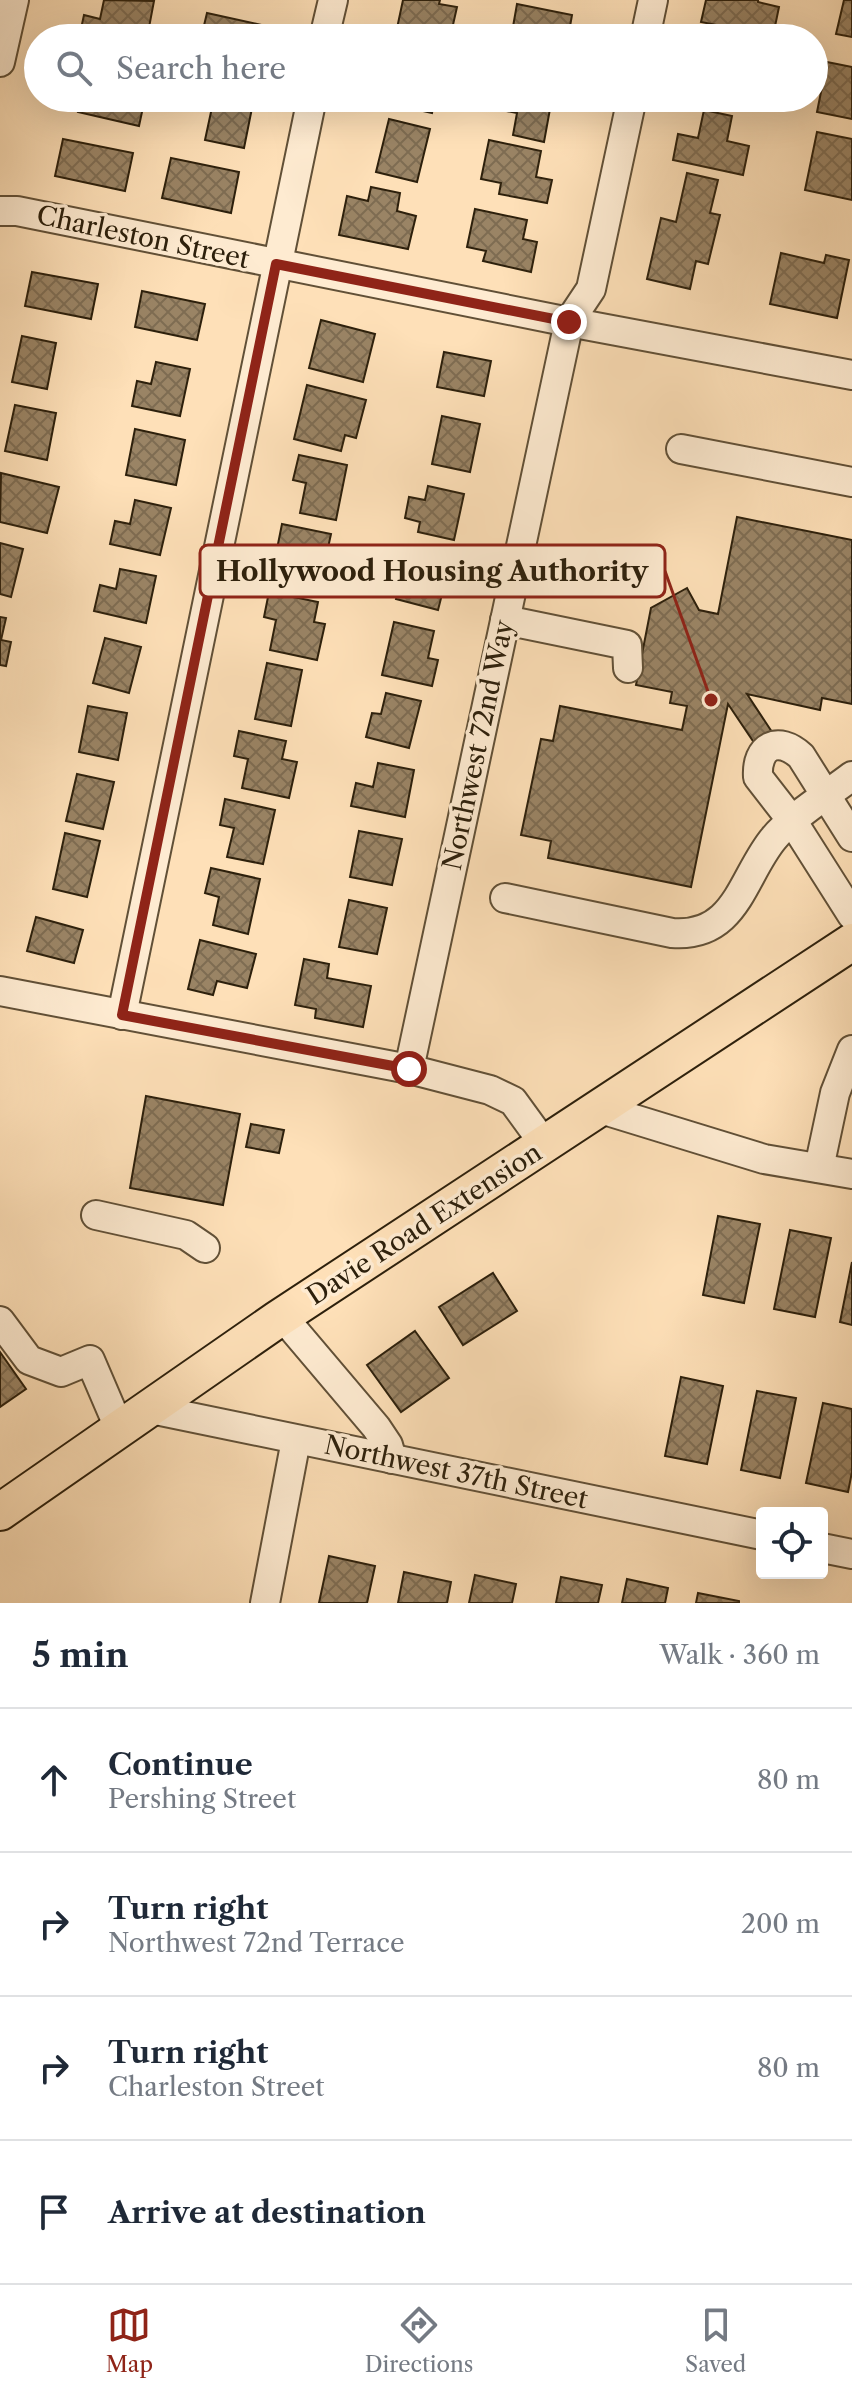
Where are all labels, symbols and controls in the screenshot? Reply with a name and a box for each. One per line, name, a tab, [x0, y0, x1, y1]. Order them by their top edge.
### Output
search box	[24, 24, 828, 112]
icon: search	[52, 46, 96, 90]
text: Search here	[116, 50, 286, 87]
street label: Charleston Street	[34, 199, 253, 275]
route end	[551, 304, 587, 340]
callout: Hollywood Housing Authority	[200, 545, 665, 597]
text: Hollywood Housing Authority	[216, 554, 649, 588]
street label: Northwest 72nd Way	[436, 617, 520, 873]
route start	[391, 1051, 427, 1087]
street label: Davie Road Extension	[301, 1136, 547, 1312]
street label: Northwest 37th Street	[321, 1428, 591, 1516]
map controls	[756, 1507, 828, 1579]
button: locate	[756, 1507, 828, 1579]
text: 5 min	[32, 1634, 129, 1676]
text: Walk · 360 m	[660, 1639, 820, 1671]
text: Continue	[108, 1746, 253, 1783]
icon: ahead	[32, 1758, 76, 1802]
text: 80 m	[757, 1764, 820, 1796]
text: Pershing Street	[108, 1783, 296, 1815]
text: Turn right	[108, 1890, 268, 1927]
icon: right	[32, 1902, 76, 1946]
text: 200 m	[741, 1908, 820, 1940]
text: Northwest 72nd Terrace	[108, 1927, 405, 1959]
text: Turn right	[108, 2034, 268, 2071]
icon: right	[32, 2046, 76, 2090]
text: 80 m	[757, 2052, 820, 2084]
text: Charleston Street	[108, 2071, 324, 2103]
icon: arrive	[32, 2190, 76, 2234]
text: Arrive at destination	[108, 2194, 426, 2231]
tab: Map	[106, 2303, 153, 2378]
tab: Directions	[365, 2303, 473, 2378]
tab: Saved	[685, 2303, 746, 2378]

